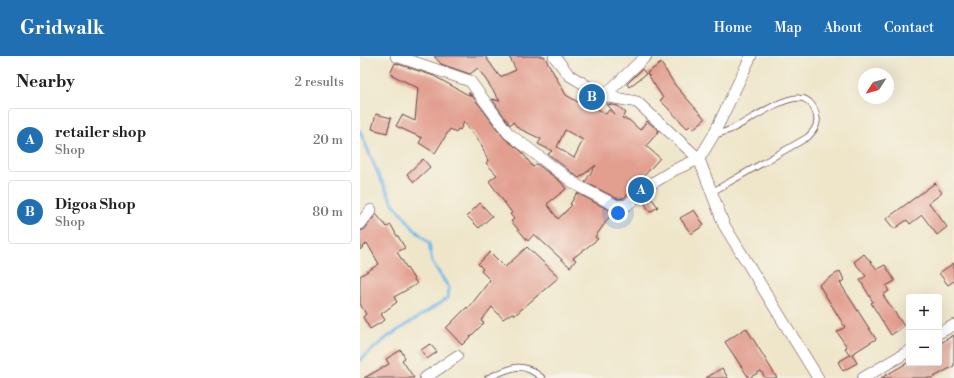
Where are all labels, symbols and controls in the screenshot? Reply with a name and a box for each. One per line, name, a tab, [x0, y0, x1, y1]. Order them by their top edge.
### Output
text: Gridwalk	[20, 16, 104, 40]
text: Home	[714, 19, 752, 37]
text: Map	[774, 19, 802, 37]
text: About	[824, 19, 862, 37]
text: Contact	[884, 19, 934, 37]
north arrow	[858, 68, 894, 104]
text: Nearby	[16, 71, 75, 93]
text: 2 results	[295, 74, 344, 90]
pin: B	[579, 82, 605, 112]
text: retailer shop	[55, 123, 146, 142]
text: A	[25, 132, 35, 148]
text: 20 m	[313, 132, 343, 148]
text: Shop	[55, 142, 85, 158]
pin: A	[628, 175, 654, 205]
text: Digoa Shop	[55, 195, 136, 214]
your location	[608, 203, 628, 223]
text: B	[25, 204, 35, 220]
text: 80 m	[312, 204, 343, 220]
text: Shop	[55, 214, 85, 230]
map controls	[906, 294, 942, 366]
button: +	[906, 294, 942, 330]
button: −	[906, 330, 942, 366]

